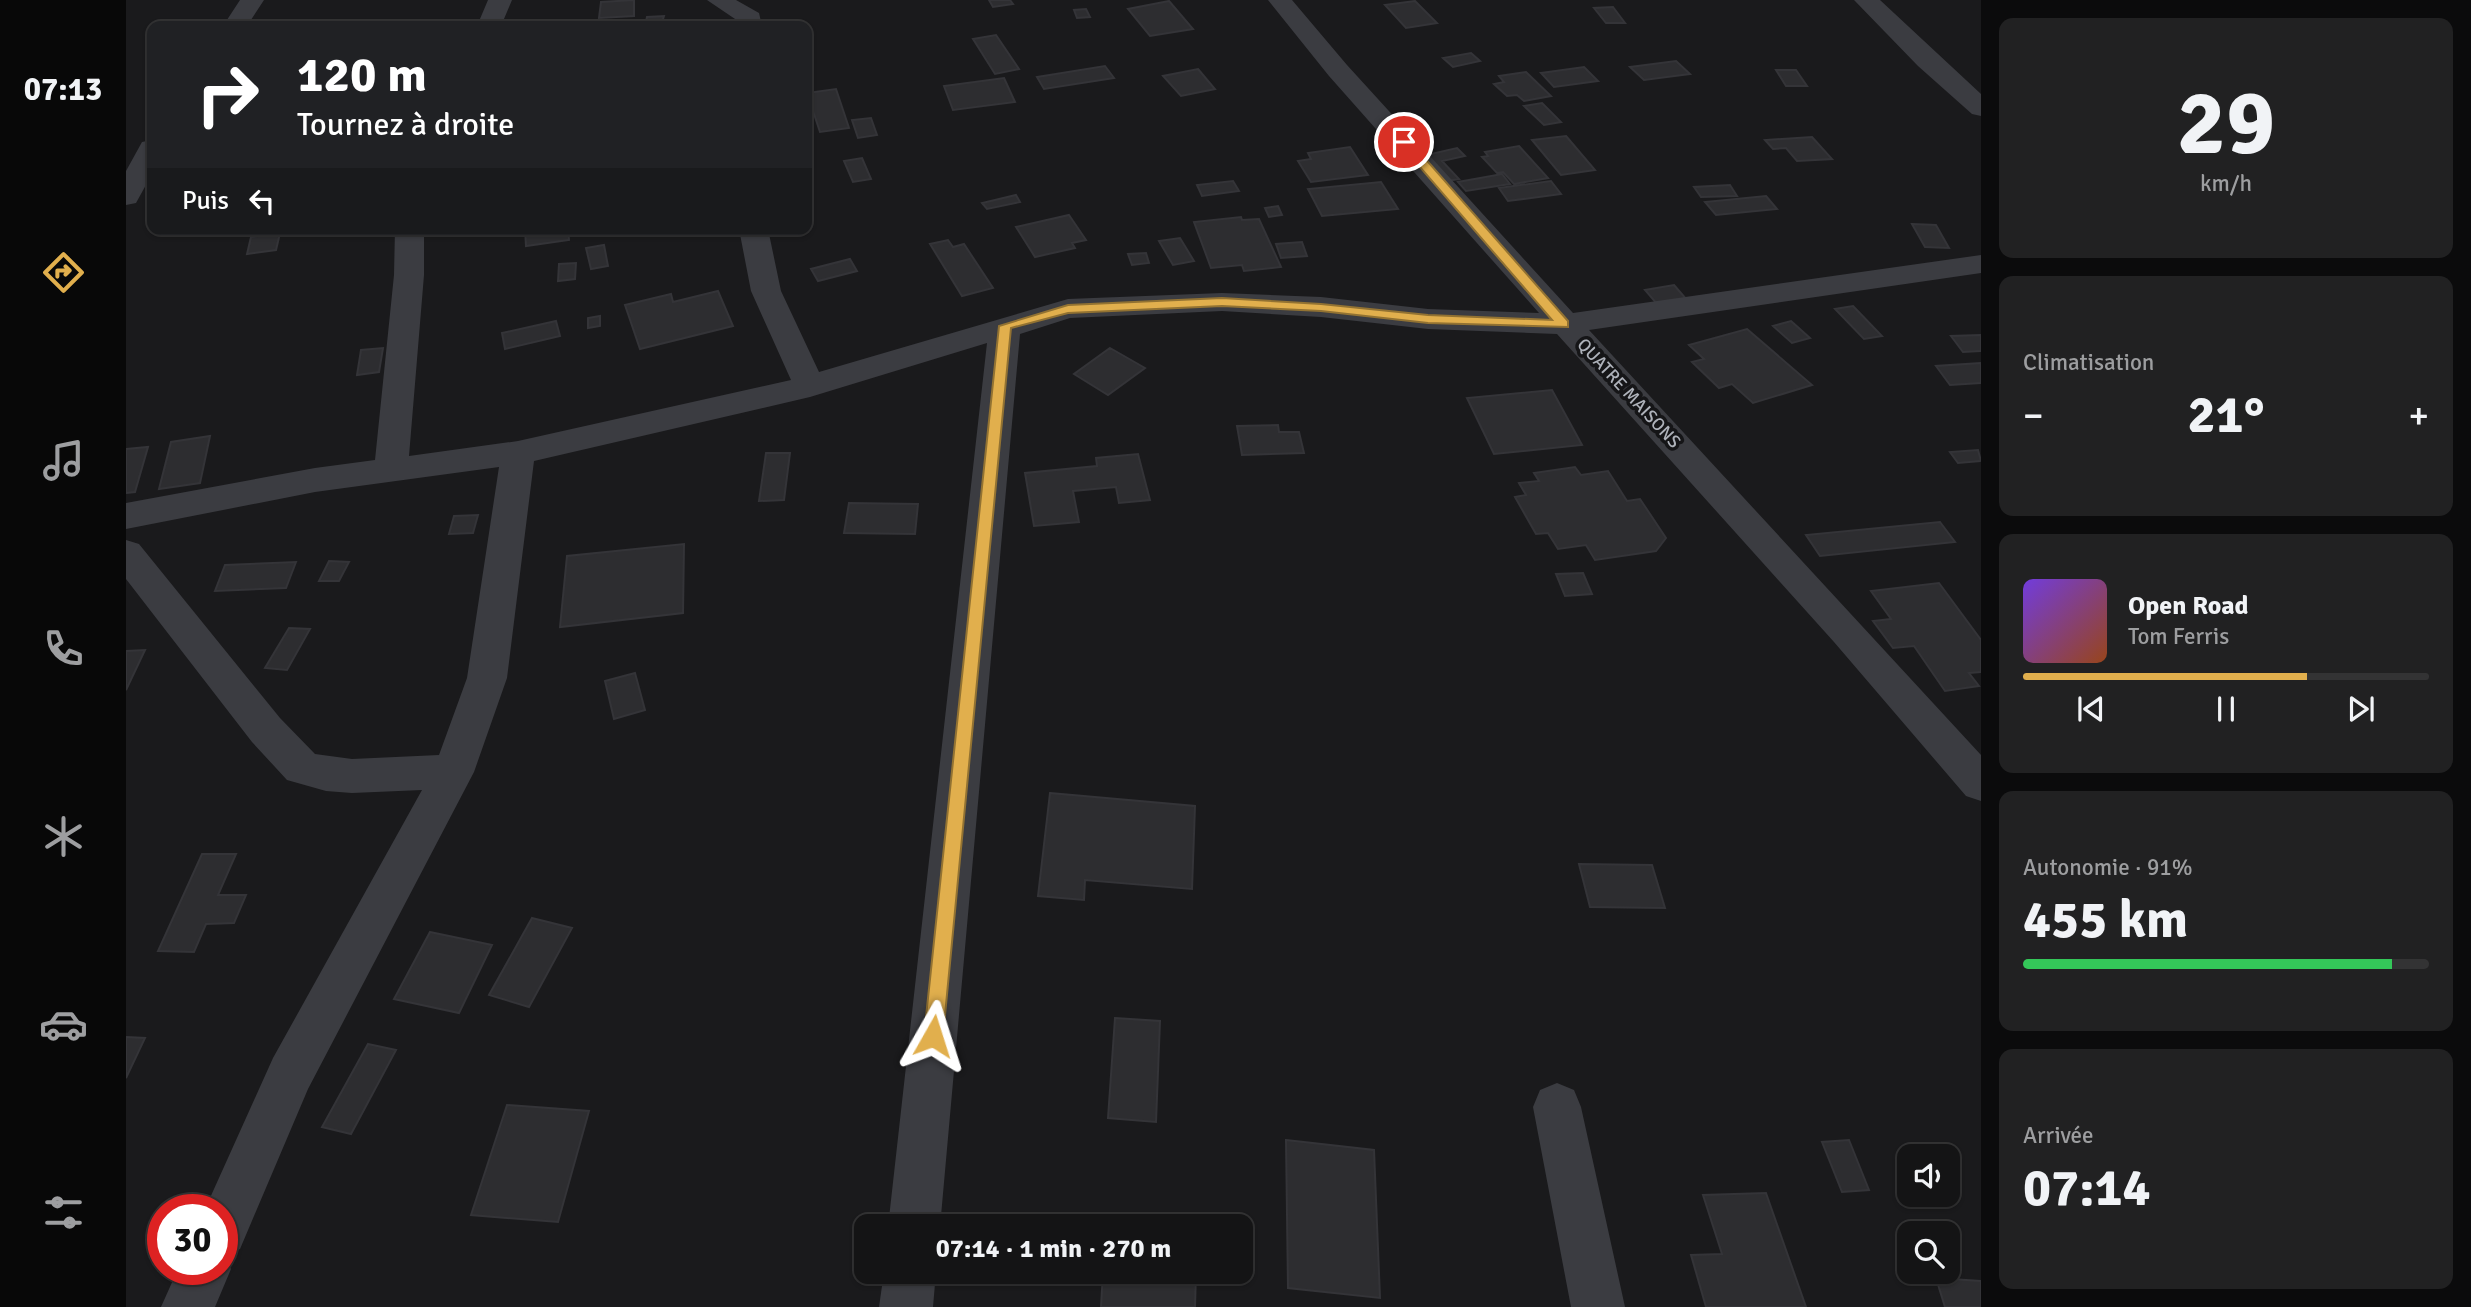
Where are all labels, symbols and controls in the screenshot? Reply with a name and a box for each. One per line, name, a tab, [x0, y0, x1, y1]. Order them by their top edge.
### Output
text: 120 m	[297, 45, 427, 105]
icon: right	[182, 49, 273, 140]
text: 29	[2177, 67, 2275, 180]
text: 07:13	[24, 70, 102, 109]
text: Tournez à droite	[297, 105, 514, 144]
pin	[1374, 112, 1434, 172]
icon: arrive	[1385, 123, 1423, 161]
text: km/h	[2200, 169, 2252, 198]
icon: left	[243, 182, 281, 220]
text: Puis	[182, 185, 229, 217]
icon: directions	[39, 248, 88, 297]
street label: QUATRE MAISONS	[1573, 334, 1685, 452]
text: Climatisation	[2023, 348, 2154, 377]
text: 21°	[2188, 383, 2264, 447]
text: −	[2023, 392, 2044, 439]
text: +	[2408, 392, 2429, 439]
icon: music	[39, 436, 88, 485]
text: Open Road	[2128, 590, 2249, 622]
text: Tom Ferris	[2128, 622, 2229, 651]
icon: phone	[39, 624, 88, 673]
icon: previous	[2072, 690, 2110, 728]
icon: pause	[2207, 690, 2245, 728]
icon: next	[2342, 690, 2380, 728]
icon: climate	[39, 812, 88, 861]
text: Autonomie · 91%	[2023, 853, 2193, 882]
text: 455 km	[2023, 888, 2188, 952]
position arrow	[896, 999, 970, 1073]
icon: car	[39, 1000, 88, 1049]
text: Arrivée	[2023, 1121, 2094, 1150]
map controls	[1897, 1144, 1960, 1284]
button: sound	[1897, 1144, 1960, 1207]
text: 07:14	[2023, 1156, 2151, 1220]
icon: filters	[39, 1188, 88, 1237]
speed limit sign: 30	[147, 1194, 238, 1285]
button: search	[1897, 1221, 1960, 1284]
text: 07:14 · 1 min · 270 m	[936, 1233, 1171, 1265]

